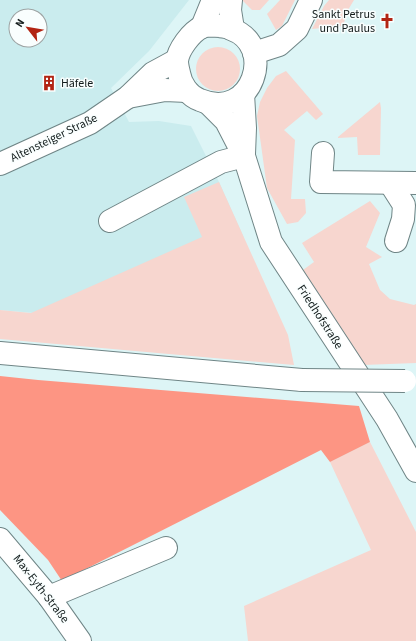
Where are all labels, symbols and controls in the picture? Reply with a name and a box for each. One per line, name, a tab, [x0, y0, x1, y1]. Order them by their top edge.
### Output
place label: Sankt Petrus und Paulus	[312, 6, 375, 37]
north arrow	[8, 8, 48, 48]
church icon: Sankt Petrus und Paulus	[378, 12, 396, 30]
text: N	[12, 16, 28, 30]
building icon: Häfele	[40, 74, 58, 92]
place label: Häfele	[61, 75, 93, 92]
street label: Altensteiger Straße	[8, 110, 100, 166]
street label: Friedhofstraße	[293, 282, 347, 352]
street label: Max-Eyth-Straße	[9, 551, 73, 627]

